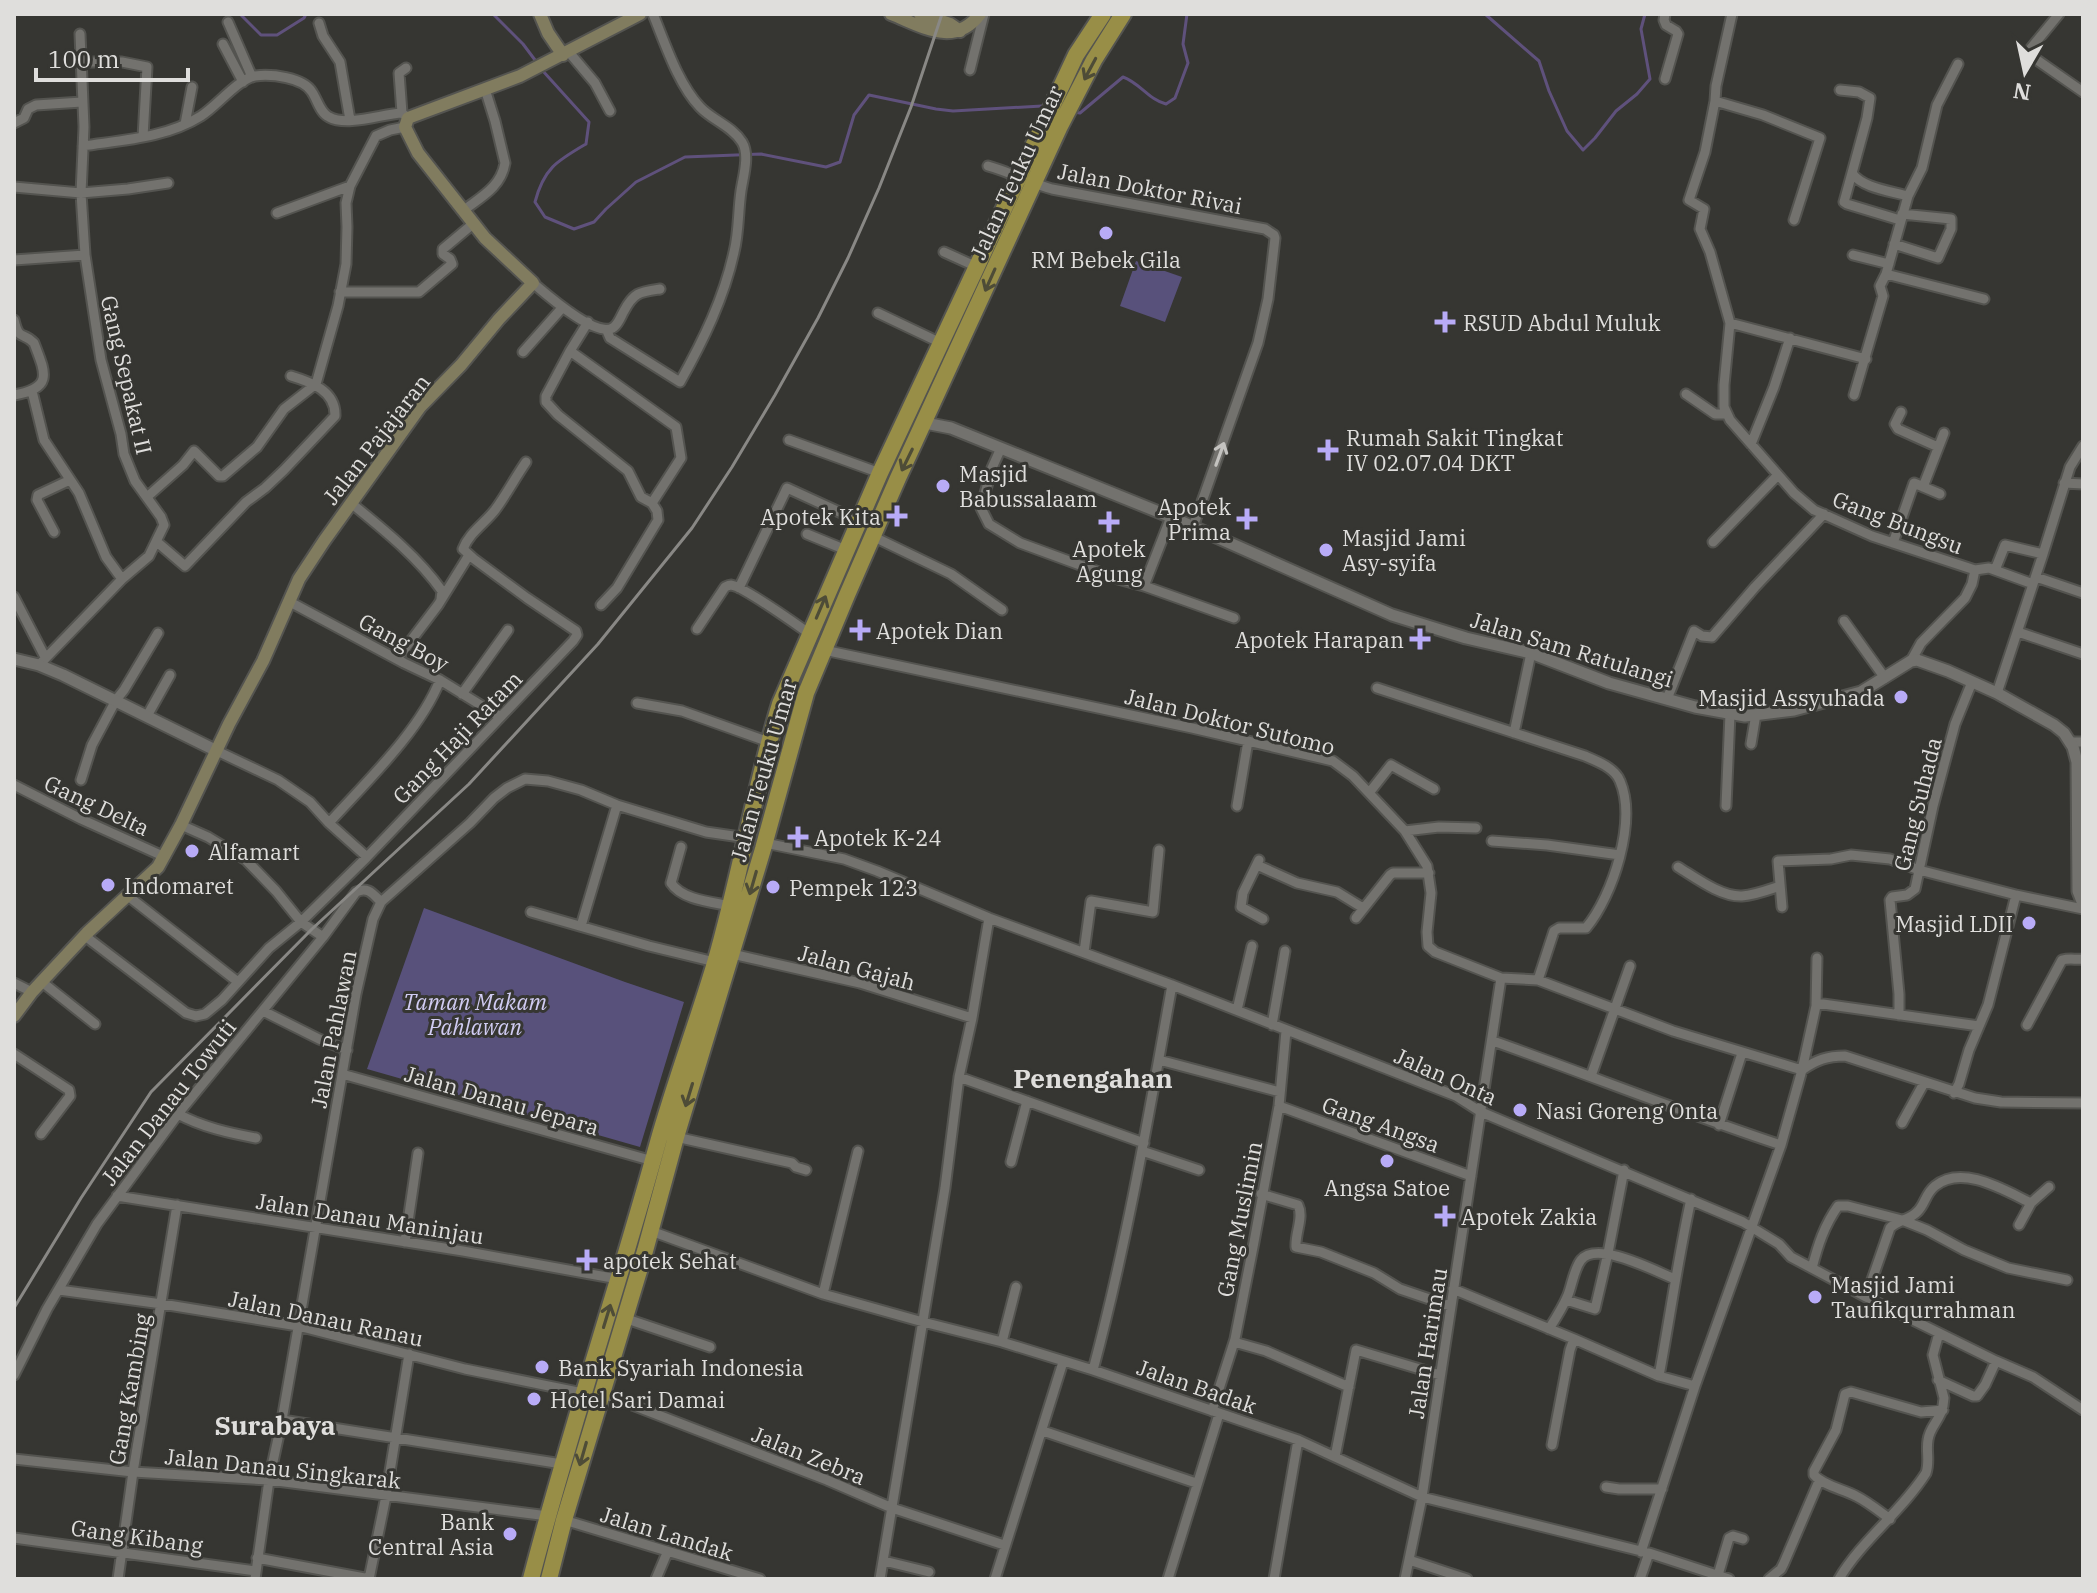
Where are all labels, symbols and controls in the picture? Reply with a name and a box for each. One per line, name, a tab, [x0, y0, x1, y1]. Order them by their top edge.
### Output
scale bar	[36, 32, 188, 82]
north arrow	[1985, 32, 2065, 112]
text: 100 m	[48, 43, 120, 75]
one-way arrow	[1081, 56, 1097, 80]
text: N	[2011, 77, 2033, 108]
street label: Jalan Teuku Umar	[963, 80, 1069, 264]
street label: Jalan Doktor Rivai	[1055, 156, 1245, 220]
marker: RM Bebek Gila	[1097, 224, 1115, 242]
place label: RM Bebek Gila	[1031, 245, 1181, 274]
one-way arrow	[982, 268, 997, 292]
street label: Gang Sepakat II	[95, 293, 159, 457]
place label: RSUD Abdul Muluk	[1463, 308, 1661, 337]
marker: RSUD Abdul Muluk	[1434, 311, 1456, 333]
street label: Jalan Pajajaran	[316, 368, 436, 510]
place label: Rumah Sakit Tingkat IV 02.07.04 DKT	[1346, 423, 1564, 477]
marker: Rumah Sakit Tingkat IV 02.07.04 DKT	[1317, 439, 1339, 461]
one-way arrow	[1213, 442, 1228, 467]
one-way arrow	[899, 448, 914, 472]
place label: Masjid Babussalaam	[959, 459, 1097, 513]
marker: Masjid Babussalaam	[934, 477, 952, 495]
street label: Gang Bungsu	[1829, 484, 1967, 560]
place label: Apotek Prima	[1158, 492, 1231, 546]
place label: Apotek Kita	[760, 502, 881, 531]
marker: Apotek Kita	[888, 507, 906, 525]
marker: Apotek Prima	[1238, 510, 1256, 528]
marker: Apotek Agung	[1100, 513, 1118, 531]
place label: Masjid Jami Asy-syifa	[1342, 523, 1466, 577]
place label: Apotek Agung	[1072, 534, 1146, 588]
marker: Masjid Jami Asy-syifa	[1317, 541, 1335, 559]
one-way arrow	[815, 595, 830, 619]
street label: Jalan Sam Ratulangi	[1467, 604, 1677, 694]
street label: Gang Boy	[354, 606, 454, 678]
place label: Apotek Dian	[876, 616, 1003, 645]
marker: Apotek Dian	[851, 621, 869, 639]
place label: Apotek Harapan	[1235, 625, 1404, 654]
marker: Apotek Harapan	[1411, 630, 1429, 648]
street label: Gang Haji Ratam	[386, 664, 528, 810]
street label: Jalan Teuku Umar	[723, 675, 803, 865]
street label: Jalan Doktor Sutomo	[1122, 681, 1338, 761]
place label: Masjid Assyuhada	[1698, 683, 1885, 712]
marker: Masjid Assyuhada	[1892, 688, 1910, 706]
street label: Gang Suhada	[1886, 734, 1948, 874]
street label: Gang Delta	[40, 768, 154, 842]
place label: Apotek K-24	[814, 823, 942, 852]
marker: Apotek K-24	[789, 828, 807, 846]
place label: Alfamart	[208, 837, 300, 866]
marker: Alfamart	[183, 842, 201, 860]
one-way arrow	[745, 869, 760, 895]
place label: Indomaret	[124, 871, 234, 900]
place label: Pempek 123	[789, 873, 918, 902]
marker: Indomaret	[99, 876, 117, 894]
marker: Pempek 123	[764, 878, 782, 896]
place label: Masjid LDII	[1895, 909, 2013, 938]
marker: Masjid LDII	[2020, 914, 2038, 932]
street label: Jalan Gajah	[795, 937, 919, 997]
street label: Jalan Pahlawan	[303, 948, 363, 1110]
park label: Taman Makam Pahlawan	[403, 987, 547, 1041]
street label: Jalan Danau Towuti	[94, 1013, 242, 1191]
street label: Jalan Onta	[1390, 1041, 1502, 1111]
street label: Jalan Danau Jepara	[401, 1058, 603, 1142]
district label: Penengahan	[1013, 1061, 1173, 1095]
one-way arrow	[681, 1081, 696, 1107]
street label: Gang Angsa	[1318, 1089, 1444, 1159]
place label: Nasi Goreng Onta	[1536, 1096, 1718, 1125]
marker: Nasi Goreng Onta	[1511, 1101, 1529, 1119]
street label: Gang Muslimin	[1210, 1139, 1268, 1299]
marker: Angsa Satoe	[1378, 1152, 1396, 1170]
place label: Angsa Satoe	[1324, 1173, 1450, 1202]
street label: Jalan Danau Maninjau	[254, 1186, 486, 1250]
place label: Apotek Zakia	[1461, 1202, 1597, 1231]
marker: Apotek Zakia	[1436, 1207, 1454, 1225]
place label: apotek Sehat	[603, 1246, 737, 1275]
marker: apotek Sehat	[578, 1251, 596, 1269]
street label: Jalan Harimau	[1401, 1266, 1453, 1420]
place label: Masjid Jami Taufikqurrahman	[1831, 1270, 2015, 1324]
street label: Jalan Danau Ranau	[226, 1283, 426, 1353]
marker: Masjid Jami Taufikqurrahman	[1806, 1288, 1824, 1306]
one-way arrow	[600, 1303, 615, 1329]
street label: Gang Kambing	[101, 1311, 157, 1467]
street label: Jalan Badak	[1133, 1352, 1261, 1420]
place label: Bank Syariah Indonesia	[558, 1353, 804, 1382]
marker: Bank Syariah Indonesia	[533, 1358, 551, 1376]
place label: Hotel Sari Damai	[550, 1385, 725, 1414]
marker: Hotel Sari Damai	[525, 1390, 543, 1408]
district label: Surabaya	[214, 1408, 336, 1442]
street label: Jalan Zebra	[748, 1419, 870, 1491]
one-way arrow	[575, 1440, 590, 1466]
street label: Jalan Danau Singkarak	[163, 1441, 403, 1495]
street label: Jalan Landak	[597, 1499, 737, 1567]
place label: Bank Central Asia	[368, 1507, 494, 1561]
street label: Gang Kibang	[69, 1512, 205, 1560]
marker: Bank Central Asia	[501, 1525, 519, 1543]

